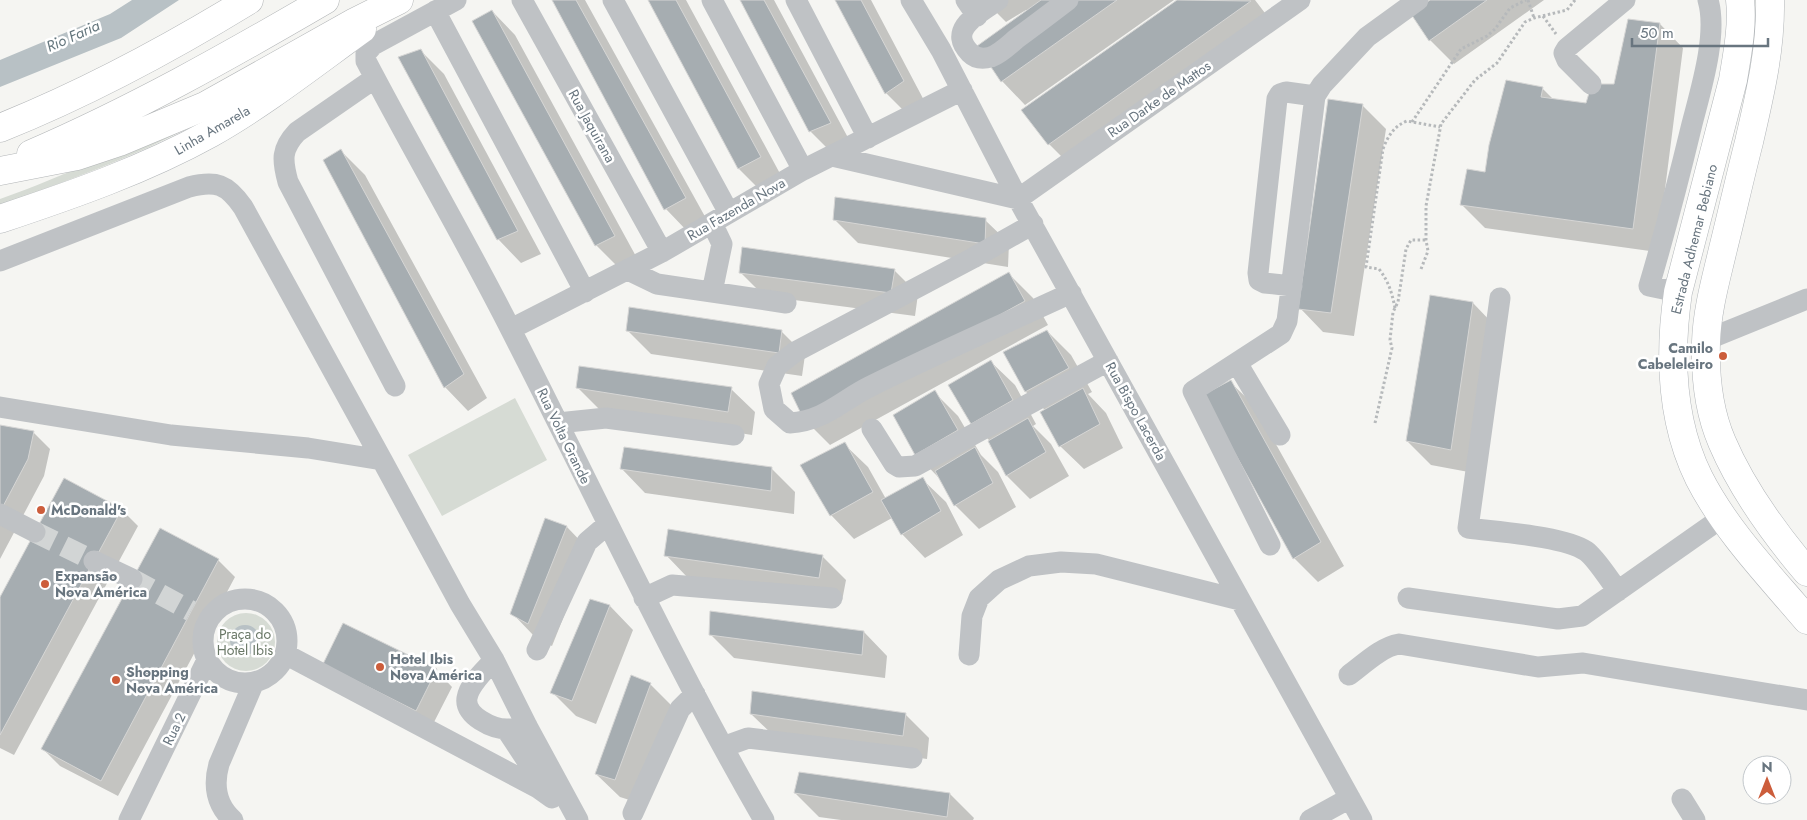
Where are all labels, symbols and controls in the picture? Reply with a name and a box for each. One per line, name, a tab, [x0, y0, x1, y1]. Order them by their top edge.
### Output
water label: Rio Faria	[43, 14, 104, 58]
scale bar	[1632, 15, 1768, 47]
text: 50 m	[1640, 22, 1674, 44]
street label: Rua Darke de Mattos	[1103, 56, 1215, 142]
street label: Rua Jaquirana	[564, 86, 620, 166]
street label: Linha Amarela	[171, 100, 253, 160]
street label: Estrada Adhemar Bebiano	[1666, 162, 1722, 316]
street label: Rua Fazenda Nova	[683, 173, 789, 245]
place label: Camilo Cabeleleiro	[1638, 338, 1713, 374]
marker: Camilo Cabeleleiro	[1717, 350, 1729, 362]
street label: Rua Bispo Lacerda	[1101, 358, 1171, 464]
street label: Rua Volta Grande	[532, 385, 596, 487]
place label: McDonald's	[51, 500, 127, 520]
marker: McDonald's	[35, 504, 47, 516]
place label: Expansão Nova América	[55, 566, 147, 602]
marker: Expansão Nova América	[39, 578, 51, 590]
park label: Praça do Hotel Ibis	[217, 624, 274, 660]
place label: Hotel Ibis Nova América	[390, 649, 482, 685]
marker: Hotel Ibis Nova América	[374, 661, 386, 673]
place label: Shopping Nova América	[126, 662, 218, 698]
marker: Shopping Nova América	[110, 674, 122, 686]
street label: Rua 2	[158, 709, 190, 749]
north arrow	[1742, 755, 1792, 805]
text: N	[1761, 757, 1773, 777]

